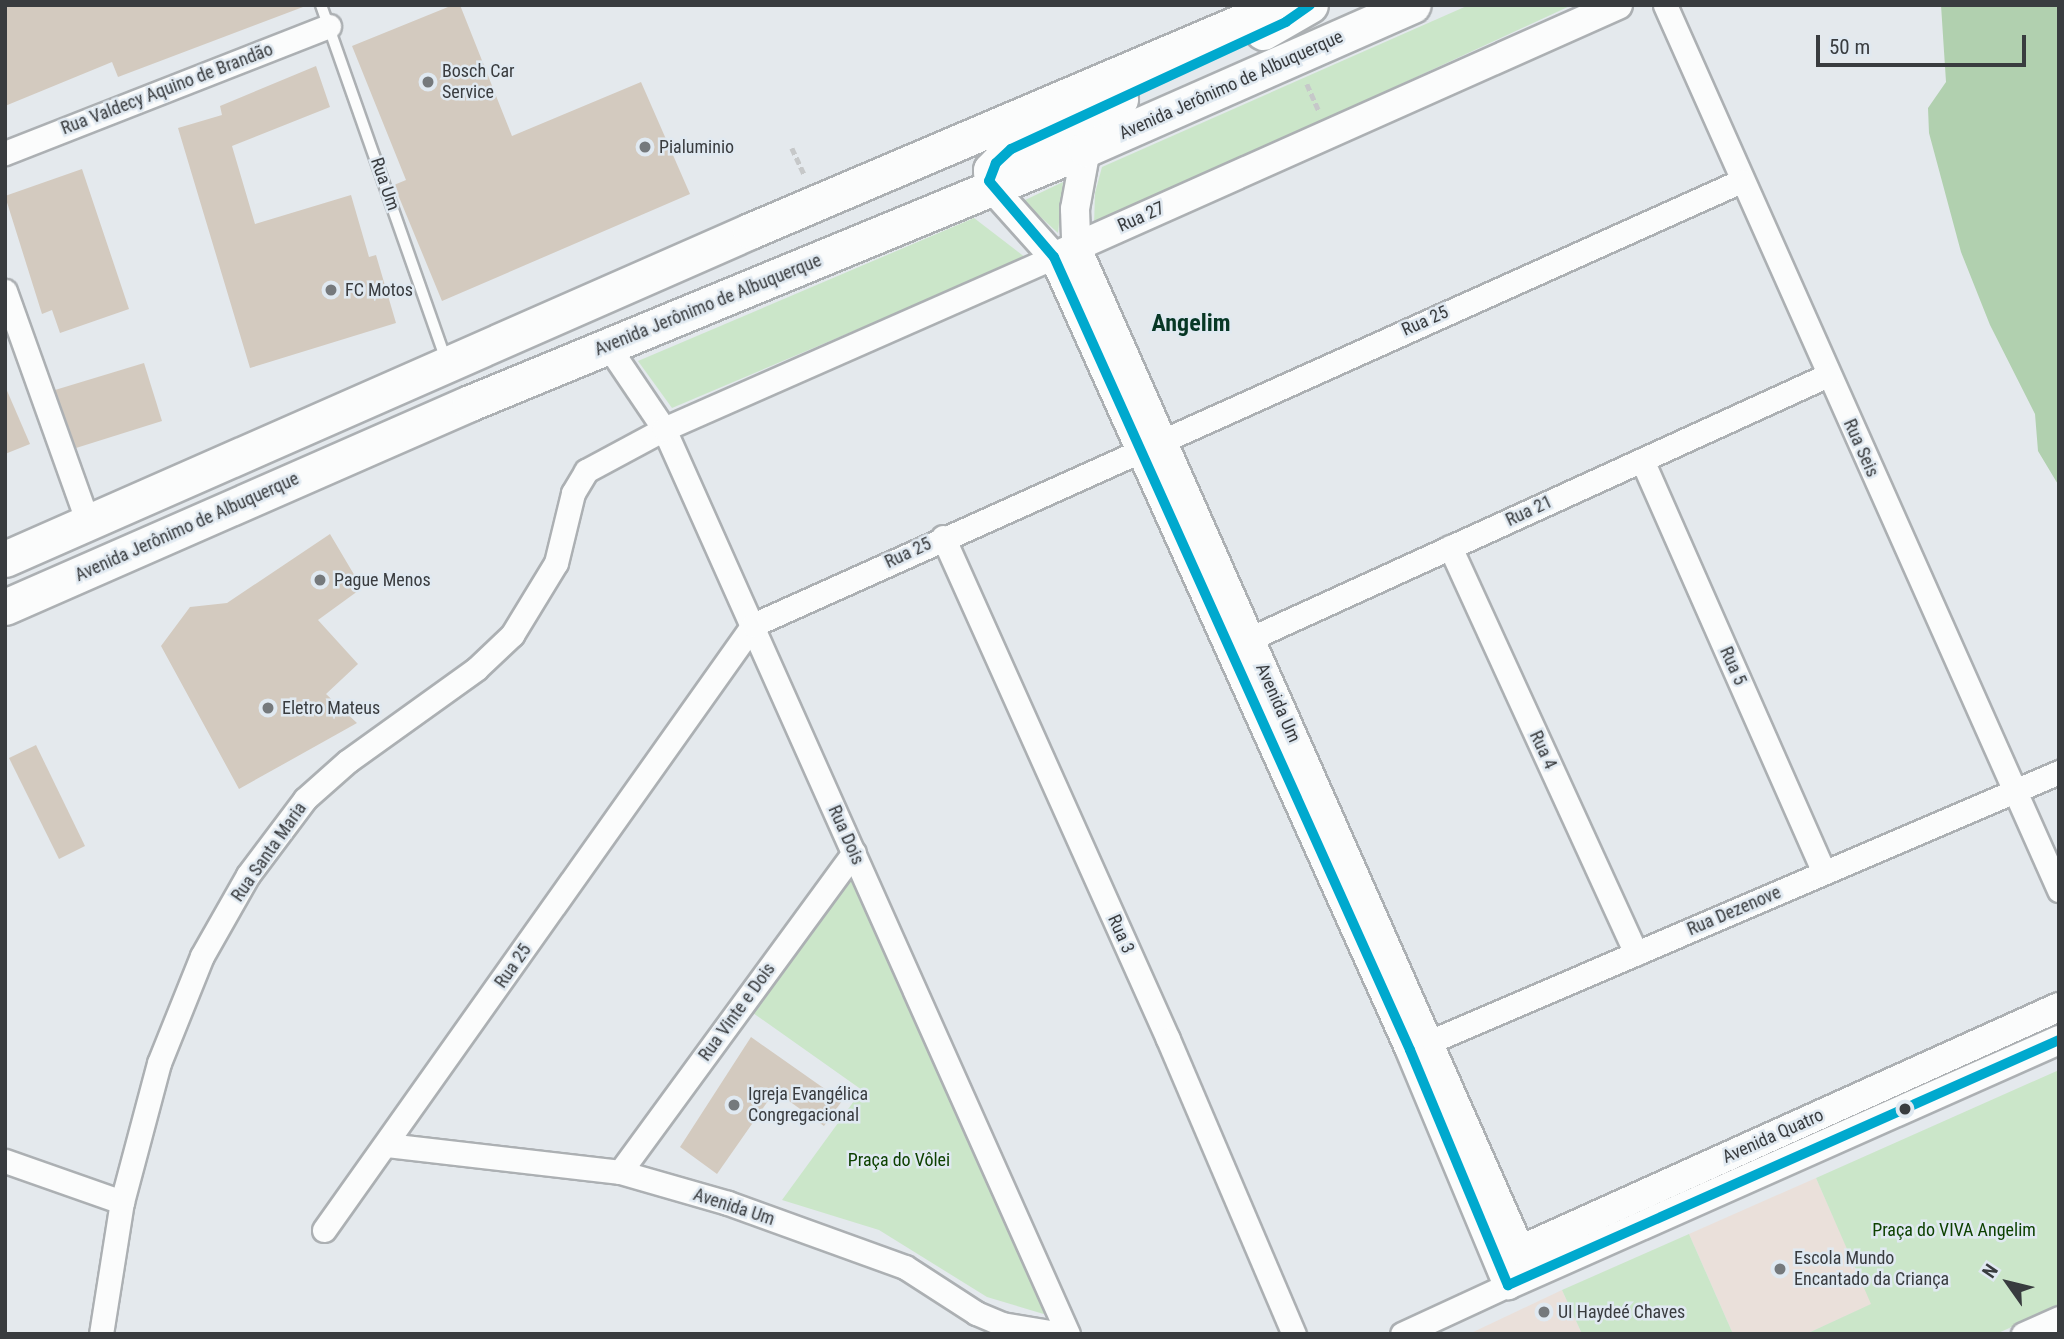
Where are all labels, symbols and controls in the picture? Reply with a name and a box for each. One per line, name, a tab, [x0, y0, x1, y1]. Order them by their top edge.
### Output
scale bar	[1819, 21, 2029, 65]
street label: Avenida Jerônimo de Albuquerque	[1116, 26, 1346, 144]
text: 50 m	[1829, 35, 1870, 59]
street label: Rua Valdecy Aquino de Brandão	[58, 39, 276, 139]
place label: Bosch Car Service	[442, 61, 515, 104]
marker: Bosch Car Service	[420, 74, 436, 90]
place label: Pialuminio	[659, 136, 734, 158]
marker: Pialuminio	[637, 139, 653, 155]
street label: Rua Um	[366, 155, 404, 213]
street label: Rua 27	[1114, 197, 1168, 237]
street label: Avenida Jerônimo de Albuquerque	[591, 250, 825, 360]
place label: FC Motos	[345, 279, 413, 301]
marker: FC Motos	[323, 282, 339, 298]
street label: Rua 25	[1398, 301, 1452, 341]
district label: Angelim	[1151, 310, 1231, 338]
street label: Rua Seis	[1839, 416, 1883, 480]
street label: Avenida Jerônimo de Albuquerque	[72, 468, 302, 586]
street label: Rua 21	[1502, 491, 1556, 531]
street label: Rua 25	[881, 533, 935, 573]
place label: Pague Menos	[334, 569, 431, 591]
marker: Pague Menos	[312, 572, 328, 588]
street label: Rua 5	[1715, 643, 1751, 689]
street label: Avenida Um	[1251, 660, 1305, 746]
place label: Eletro Mateus	[282, 697, 380, 719]
marker: Eletro Mateus	[260, 700, 276, 716]
street label: Rua 4	[1525, 727, 1561, 773]
street label: Rua Santa Maria	[227, 798, 311, 906]
street label: Rua Dois	[823, 802, 869, 868]
street label: Rua Dezenove	[1684, 882, 1784, 940]
street label: Rua 3	[1103, 911, 1139, 957]
street label: Rua 25	[490, 940, 536, 992]
street label: Rua Vinte e Dois	[694, 959, 780, 1065]
place label: Igreja Evangélica Congregacional	[748, 1084, 868, 1126]
marker: Igreja Evangélica Congregacional	[726, 1097, 742, 1113]
unlabelled marker	[1898, 1102, 1912, 1116]
street label: Avenida Quatro	[1719, 1104, 1827, 1168]
park label: Praça do Vôlei	[848, 1149, 950, 1171]
street label: Avenida Um	[691, 1184, 777, 1230]
park label: Praça do VIVA Angelim	[1872, 1219, 2036, 1241]
place label: Escola Mundo Encantado da Criança	[1794, 1248, 1949, 1290]
north arrow	[1973, 1248, 2043, 1318]
text: N	[1977, 1260, 2003, 1282]
marker: Escola Mundo Encantado da Criança	[1772, 1261, 1788, 1277]
place label: UI Haydeé Chaves	[1558, 1301, 1685, 1323]
marker: UI Haydeé Chaves	[1536, 1304, 1552, 1320]

